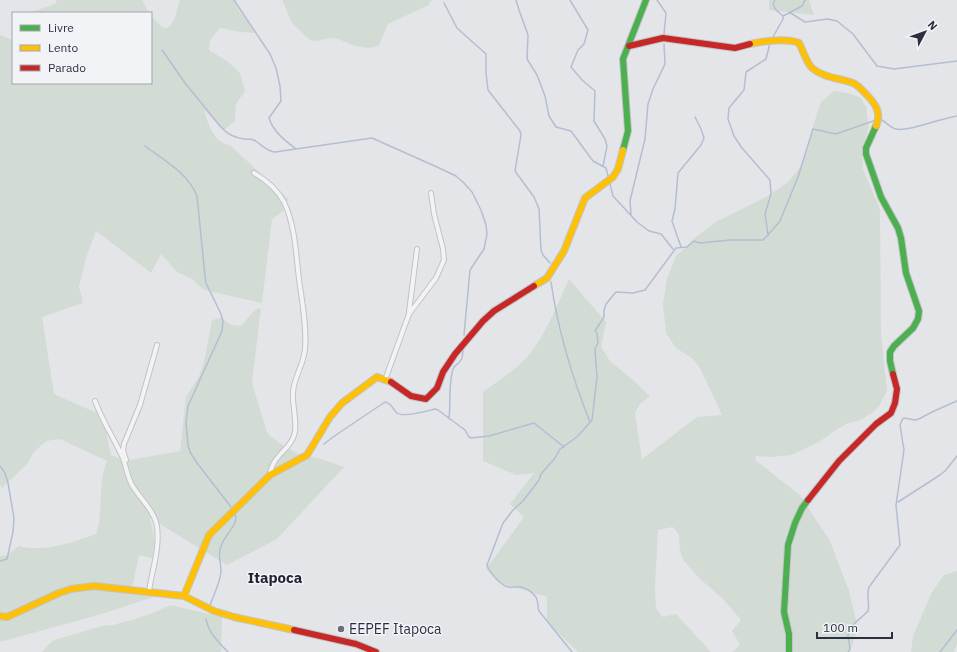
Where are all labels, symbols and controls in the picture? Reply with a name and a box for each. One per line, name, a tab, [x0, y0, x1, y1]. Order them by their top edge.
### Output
legend	[12, 12, 152, 84]
north arrow	[905, 12, 945, 52]
text: N	[925, 18, 940, 33]
text: Livre	[48, 20, 74, 35]
text: Lento	[48, 40, 78, 55]
text: Parado	[48, 60, 86, 75]
district label: Itapoca	[248, 568, 303, 587]
scale bar	[817, 614, 892, 640]
place label: EEPEF Itapoca	[349, 620, 442, 638]
text: 100 m	[823, 620, 858, 635]
marker: EEPEF Itapoca	[336, 624, 346, 634]

